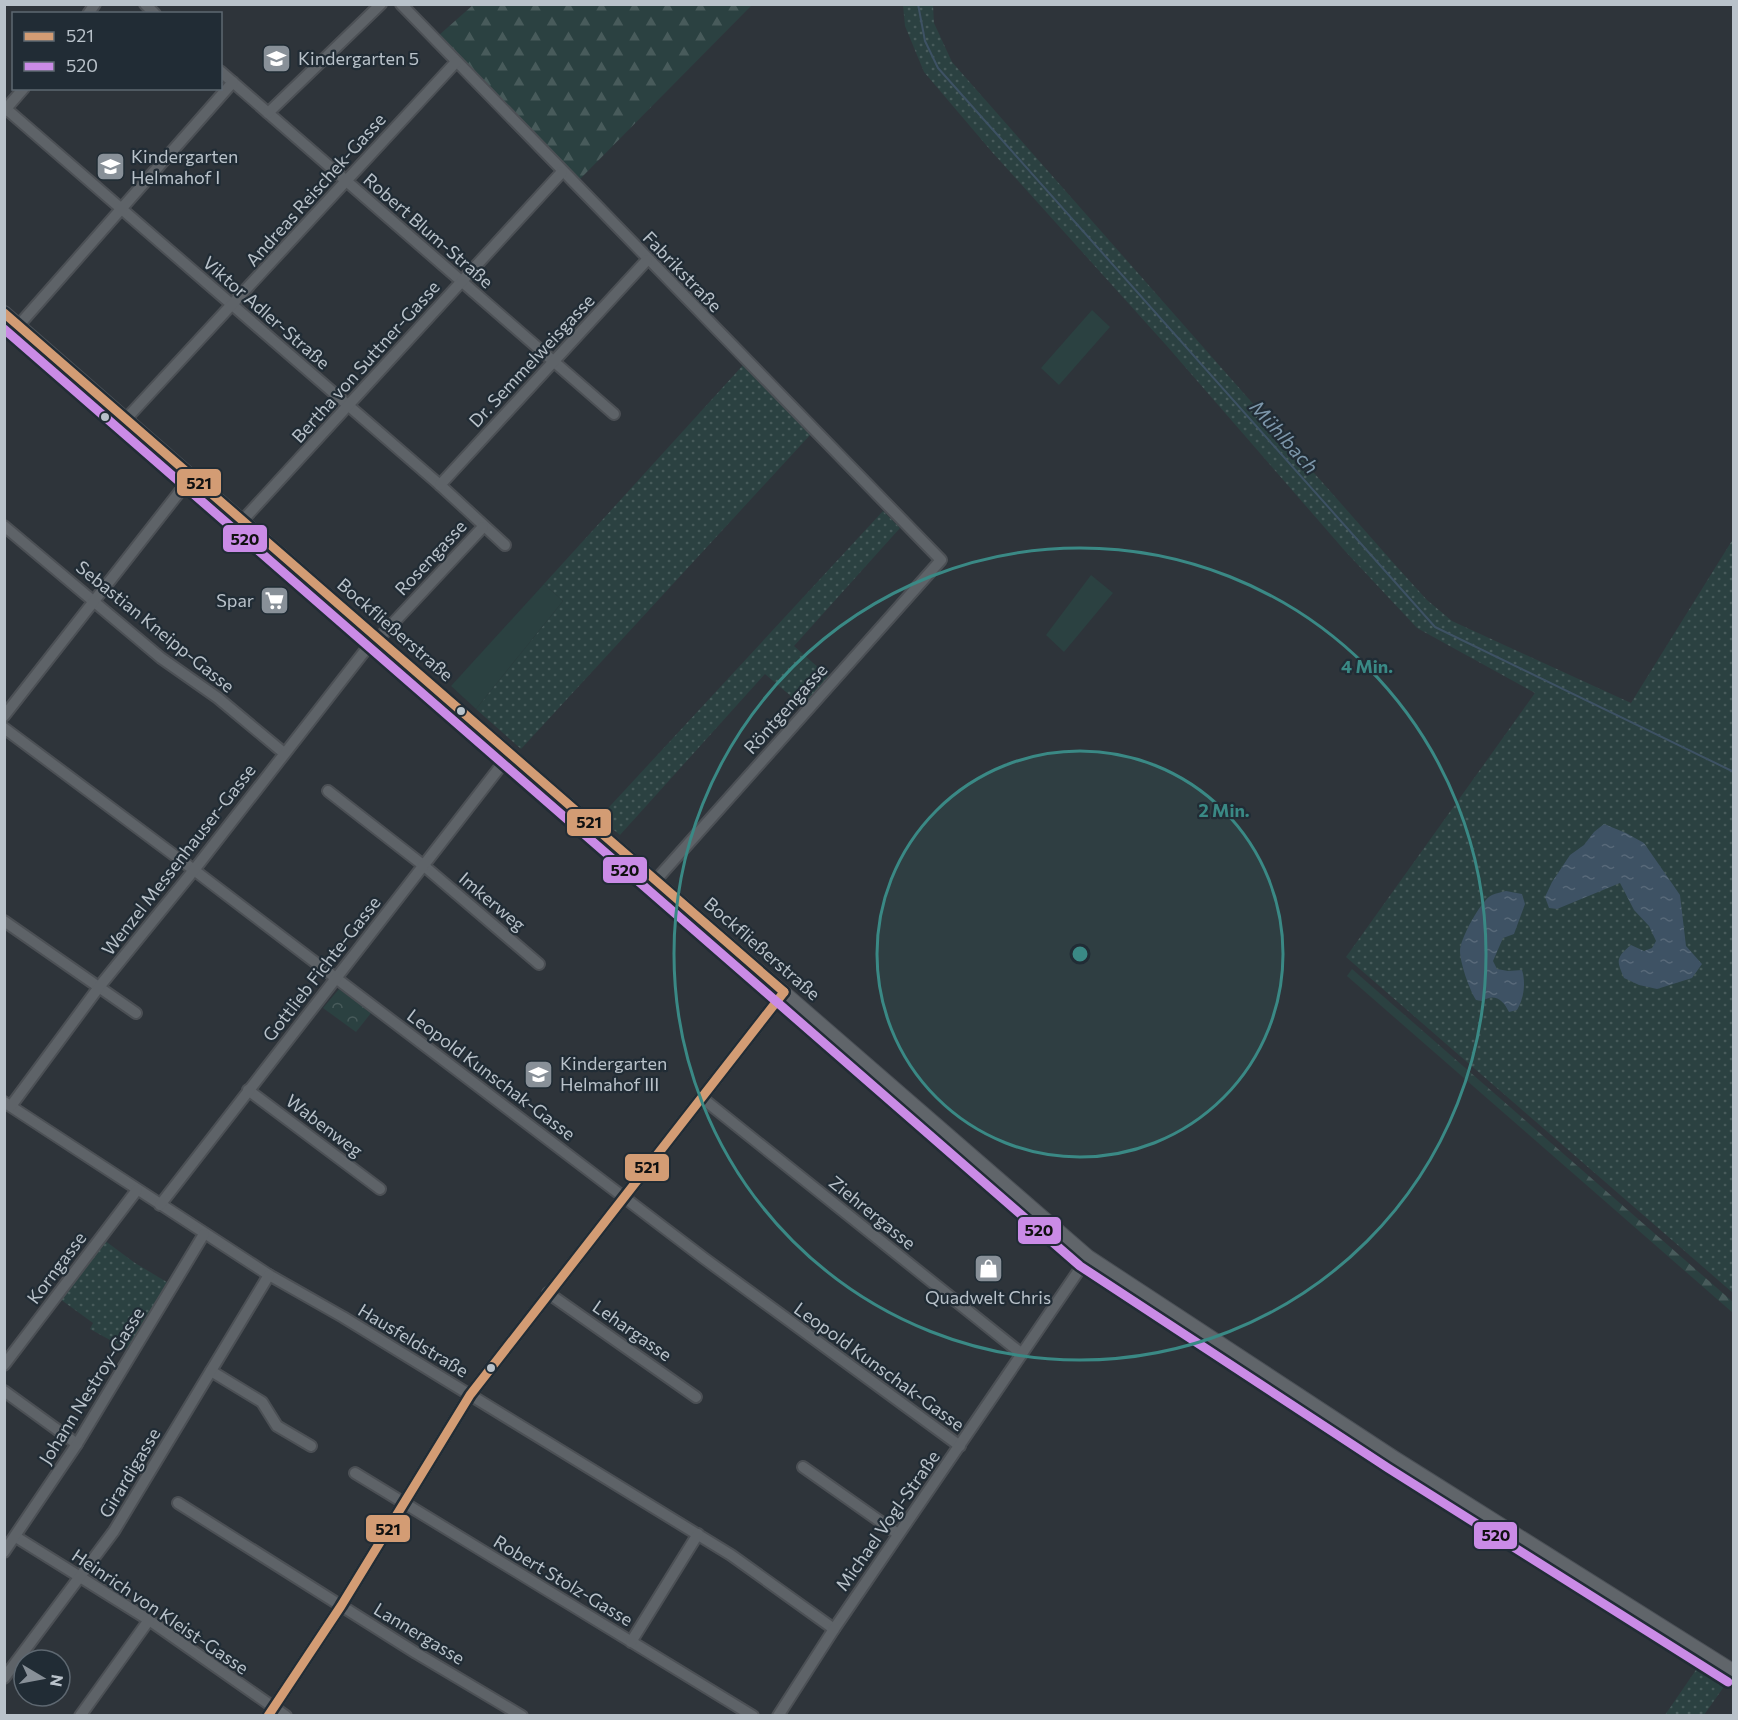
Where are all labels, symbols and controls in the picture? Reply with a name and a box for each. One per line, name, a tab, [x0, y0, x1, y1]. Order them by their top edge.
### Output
legend	[12, 12, 222, 90]
text: 521	[66, 24, 94, 46]
school or university icon: Kindergarten 5	[261, 43, 293, 75]
place label: Kindergarten 5	[298, 47, 419, 69]
text: 520	[66, 54, 98, 76]
street label: Andreas Reischek-Gasse	[241, 108, 390, 270]
place label: Kindergarten Helmahof I	[131, 145, 238, 188]
school or university icon: Kindergarten Helmahof I	[94, 151, 126, 183]
street label: Robert Blum-Straße	[359, 168, 498, 293]
street label: Fabrikstraße	[639, 226, 727, 316]
street label: Viktor Adler-Straße	[199, 251, 335, 373]
street label: Bertha von Suttner-Gasse	[287, 276, 444, 447]
street label: Dr. Semmelweisgasse	[464, 289, 599, 431]
water label: Mühlbach	[1246, 395, 1324, 478]
unlabelled marker	[99, 411, 111, 423]
line badge: 521	[176, 468, 222, 497]
text: 521	[186, 473, 212, 492]
street label: Rosengasse	[390, 515, 471, 600]
line badge: 520	[222, 524, 268, 553]
text: 520	[231, 529, 259, 548]
street label: Sebastian Kneipp-Gasse	[72, 556, 239, 697]
street label: Bockfließerstraße	[333, 573, 458, 686]
supermarket icon: Spar	[259, 585, 291, 617]
place label: Spar	[216, 589, 254, 611]
text: 4 Min.	[1341, 655, 1393, 677]
street label: Röntgengasse	[739, 659, 832, 758]
unlabelled marker	[455, 705, 467, 717]
street label: Wenzel Messenhauser-Gasse	[97, 759, 260, 960]
text: 2 Min.	[1198, 799, 1250, 821]
line badge: 521	[566, 808, 612, 837]
text: 521	[576, 812, 602, 831]
line badge: 520	[602, 856, 648, 884]
text: 520	[611, 860, 639, 879]
street label: Imkerweg	[455, 867, 531, 936]
street label: Gottlieb Fichte-Gasse	[258, 891, 385, 1045]
street label: Bockfließerstraße	[700, 892, 825, 1005]
centre of rings	[1070, 944, 1090, 964]
street label: Leopold Kunschak-Gasse	[403, 1004, 580, 1145]
place label: Kindergarten Helmahof III	[560, 1052, 667, 1095]
school or university icon: Kindergarten Helmahof III	[523, 1058, 555, 1090]
street label: Wabenweg	[282, 1089, 368, 1161]
line badge: 521	[624, 1153, 670, 1182]
text: 521	[634, 1157, 660, 1176]
street label: Ziehrergasse	[825, 1171, 920, 1254]
line badge: 520	[1017, 1216, 1062, 1245]
text: 520	[1025, 1220, 1053, 1239]
street label: Korngasse	[22, 1227, 90, 1308]
shop icon: Quadwelt Chris	[972, 1253, 1004, 1285]
place label: Quadwelt Chris	[925, 1286, 1051, 1308]
street label: Lehargasse	[589, 1295, 676, 1365]
street label: Leopold Kunschak-Gasse	[790, 1297, 969, 1435]
street label: Hausfeldstraße	[354, 1299, 473, 1382]
street label: Johann Nestroy-Gasse	[34, 1303, 148, 1468]
unlabelled marker	[485, 1362, 497, 1374]
street label: Girardigasse	[94, 1424, 165, 1521]
street label: Michael Vogl-Straße	[830, 1446, 944, 1595]
line badge: 521	[365, 1514, 411, 1543]
text: 521	[375, 1519, 401, 1538]
line badge: 520	[1473, 1521, 1518, 1550]
text: 520	[1482, 1525, 1510, 1544]
street label: Robert Stolz-Gasse	[490, 1530, 637, 1630]
street label: Heinrich von Kleist-Gasse	[68, 1544, 253, 1679]
street label: Lannergasse	[370, 1597, 469, 1669]
north arrow	[12, 1648, 72, 1708]
text: N	[47, 1673, 68, 1688]

